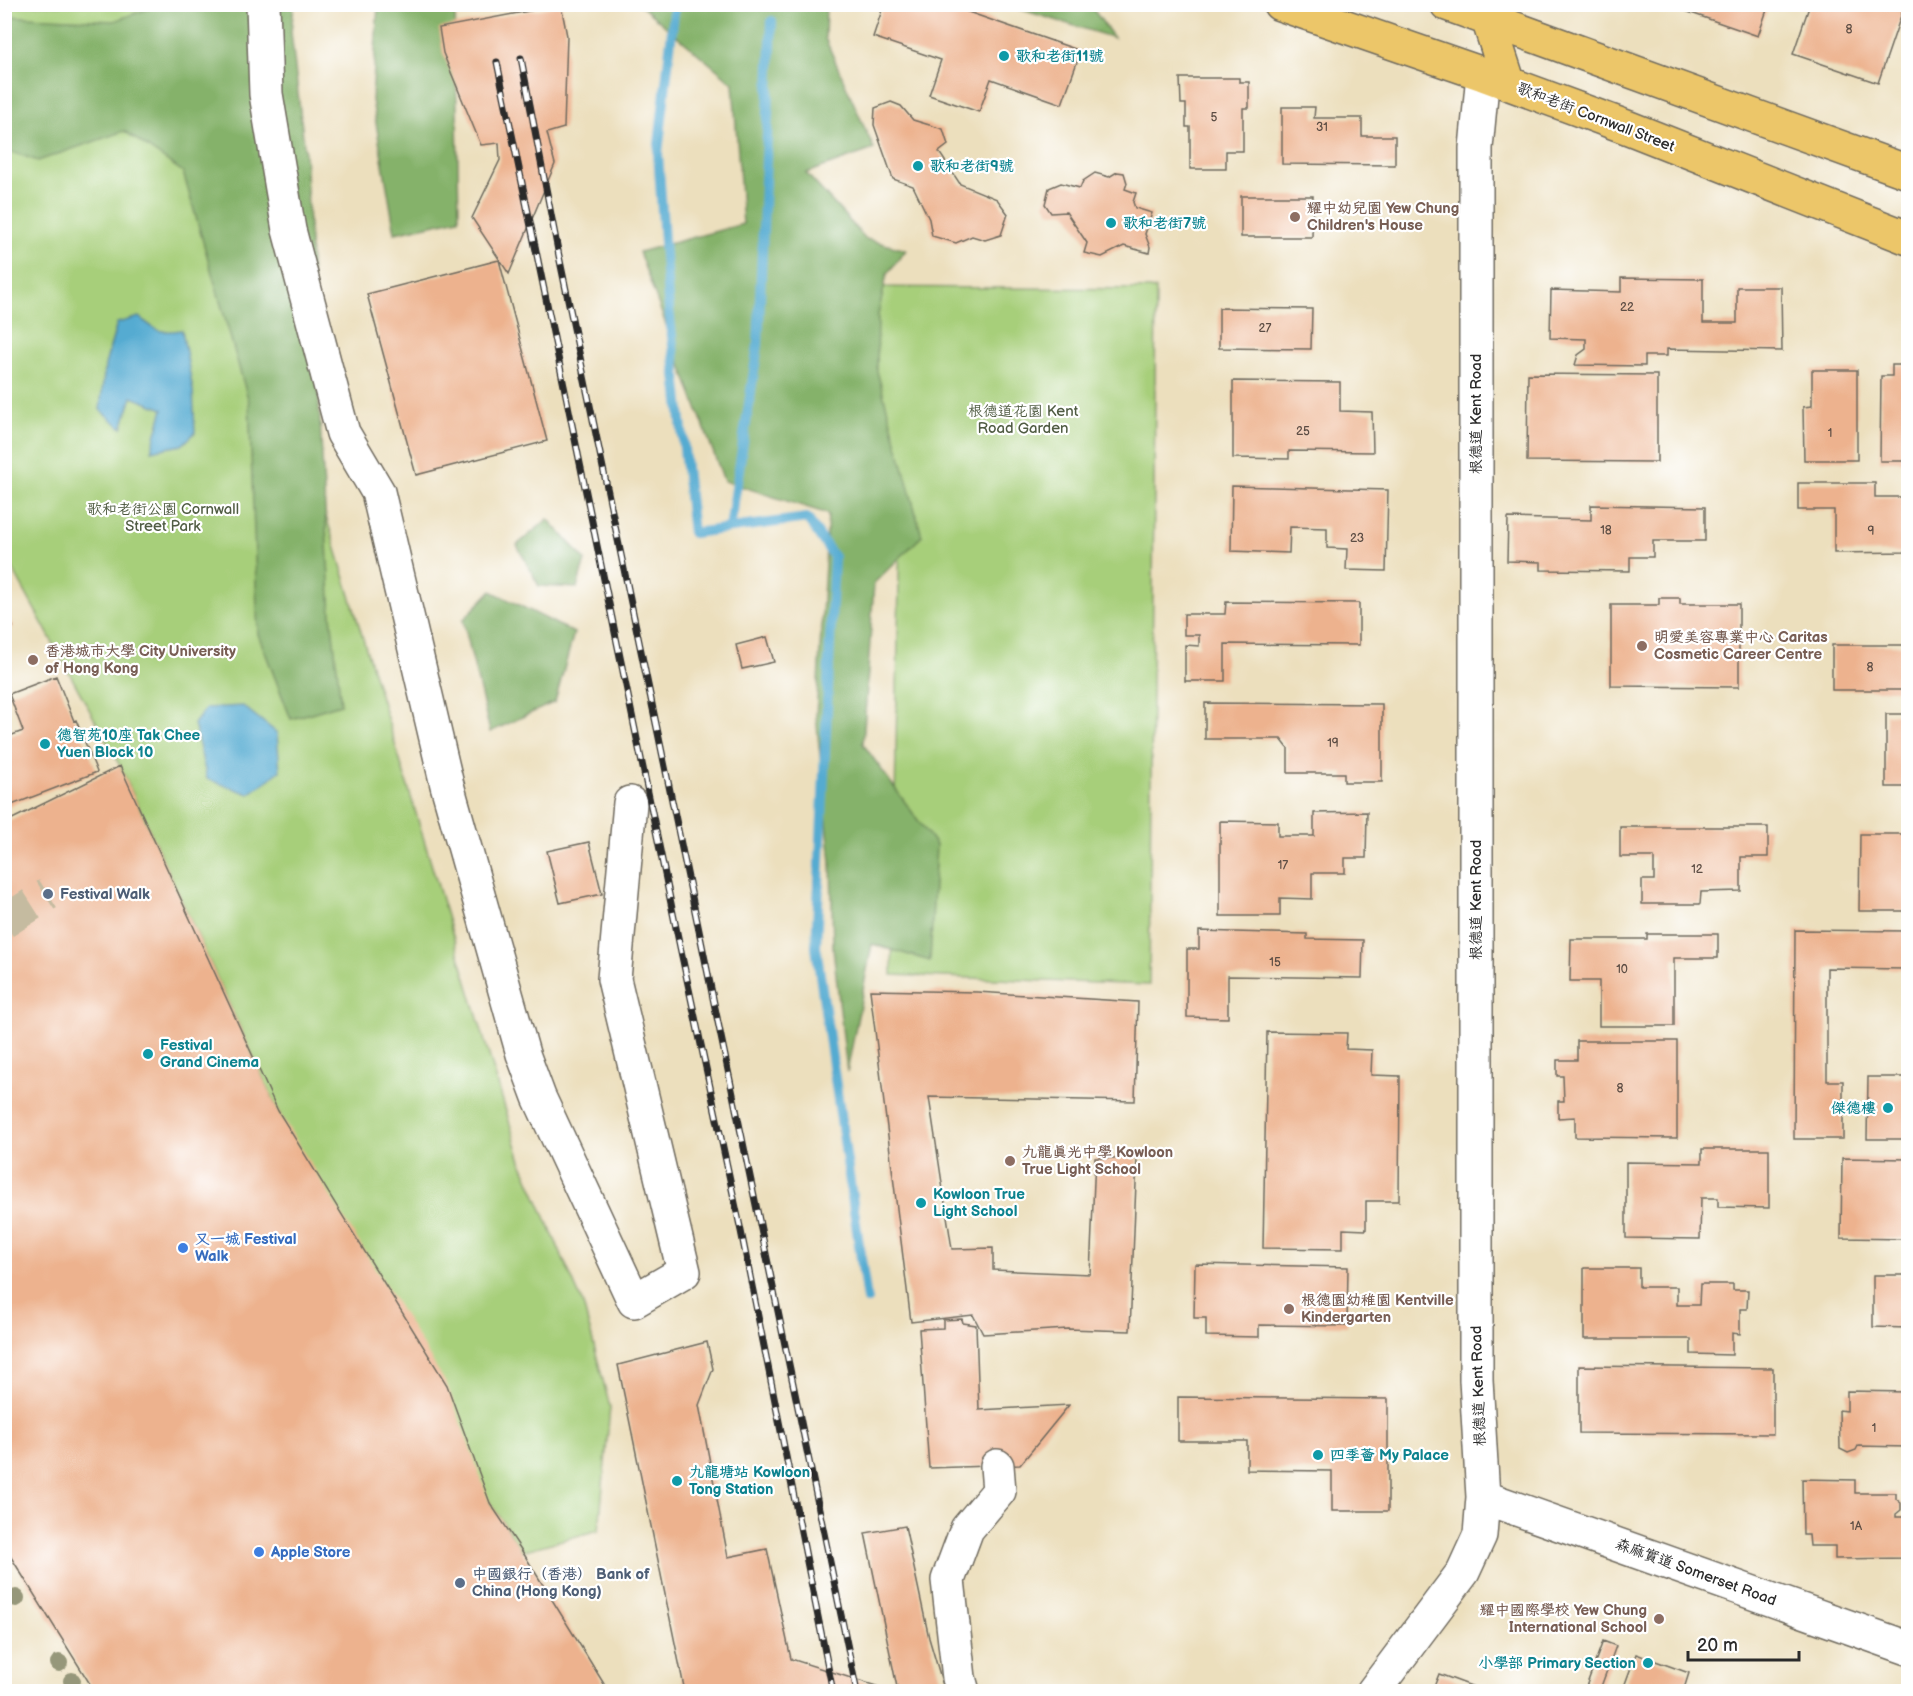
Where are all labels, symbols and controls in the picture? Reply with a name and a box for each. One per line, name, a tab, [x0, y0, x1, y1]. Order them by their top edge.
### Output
house number: 8	[1846, 22, 1853, 37]
place label: 歌和老街11號	[1016, 47, 1104, 66]
marker: 歌和老街11號	[997, 49, 1011, 63]
street label: 歌和老街 Cornwall Street	[1514, 79, 1678, 156]
house number: 5	[1211, 110, 1218, 125]
house number: 31	[1316, 120, 1328, 135]
place label: 歌和老街9號	[930, 157, 1014, 176]
marker: 歌和老街9號	[911, 159, 925, 173]
place label: 耀中幼兒園 Yew Chung Children's House	[1307, 199, 1459, 235]
marker: 耀中幼兒園 Yew Chung Children's House	[1288, 210, 1302, 224]
place label: 歌和老街7號	[1123, 214, 1206, 233]
marker: 歌和老街7號	[1104, 216, 1118, 230]
house number: 22	[1620, 300, 1634, 315]
house number: 27	[1259, 321, 1272, 336]
street label: 根德道 Kent Road	[1467, 354, 1486, 474]
park label: 根德道花園 Kent Road Garden	[968, 402, 1079, 438]
house number: 25	[1296, 424, 1310, 439]
house number: 1	[1828, 426, 1832, 441]
park label: 歌和老街公園 Cornwall Street Park	[87, 500, 239, 536]
house number: 18	[1600, 523, 1612, 538]
house number: 9	[1868, 524, 1875, 539]
house number: 23	[1350, 531, 1364, 546]
place label: 明愛美容專業中心 Caritas Cosmetic Career Centre	[1654, 628, 1828, 664]
marker: 明愛美容專業中心 Caritas Cosmetic Career Centre	[1635, 639, 1649, 653]
place label: 香港城市大學 City University of Hong Kong	[45, 642, 236, 678]
marker: 香港城市大學 City University of Hong Kong	[26, 653, 40, 667]
house number: 8	[1867, 660, 1874, 675]
place label: 德智苑10座 Tak Chee Yuen Block 10	[57, 726, 201, 762]
house number: 19	[1327, 736, 1339, 751]
marker: 德智苑10座 Tak Chee Yuen Block 10	[38, 737, 52, 751]
street label: 根德道 Kent Road	[1467, 840, 1486, 960]
house number: 17	[1278, 858, 1288, 873]
house number: 12	[1691, 862, 1703, 877]
place label: Festival Walk	[60, 885, 150, 904]
marker: Festival Walk	[41, 887, 55, 901]
house number: 15	[1269, 955, 1281, 970]
house number: 10	[1616, 962, 1628, 977]
place label: Festival Grand Cinema	[160, 1036, 259, 1072]
marker: Festival Grand Cinema	[141, 1047, 155, 1061]
house number: 8	[1617, 1081, 1624, 1096]
place label: 傑德樓	[1831, 1099, 1876, 1118]
marker: 傑德樓	[1881, 1101, 1895, 1115]
place label: 九龍真光中學 Kowloon True Light School	[1022, 1143, 1173, 1179]
marker: 九龍真光中學 Kowloon True Light School	[1003, 1154, 1017, 1168]
place label: Kowloon True Light School	[933, 1185, 1025, 1221]
marker: Kowloon True Light School	[914, 1196, 928, 1210]
place label: 又一城 Festival Walk	[195, 1230, 297, 1266]
marker: 又一城 Festival Walk	[176, 1241, 190, 1255]
place label: 根德園幼稚園 Kentville Kindergarten	[1301, 1291, 1454, 1327]
marker: 根德園幼稚園 Kentville Kindergarten	[1282, 1302, 1296, 1316]
street label: 根德道 Kent Road	[1467, 1325, 1490, 1447]
house number: 1	[1872, 1421, 1876, 1436]
place label: 四季薈 My Palace	[1330, 1446, 1449, 1465]
marker: 四季薈 My Palace	[1311, 1448, 1325, 1462]
place label: 九龍塘站 Kowloon Tong Station	[689, 1463, 810, 1499]
marker: 九龍塘站 Kowloon Tong Station	[670, 1474, 684, 1488]
house number: 1A	[1850, 1519, 1863, 1534]
street label: 森麻實道 Somerset Road	[1613, 1535, 1779, 1610]
place label: Apple Store	[270, 1543, 351, 1562]
marker: Apple Store	[252, 1545, 266, 1559]
place label: 中國銀行（香港） Bank of China (Hong Kong)	[472, 1565, 650, 1601]
marker: 中國銀行（香港） Bank of China (Hong Kong)	[453, 1576, 467, 1590]
place label: 耀中國際學校 Yew Chung International School	[1480, 1601, 1647, 1637]
marker: 耀中國際學校 Yew Chung International School	[1652, 1612, 1666, 1626]
scale bar	[1688, 1624, 1799, 1662]
text: 20 m	[1697, 1635, 1738, 1656]
place label: 小學部 Primary Section	[1478, 1654, 1636, 1673]
marker: 小學部 Primary Section	[1641, 1656, 1655, 1670]

